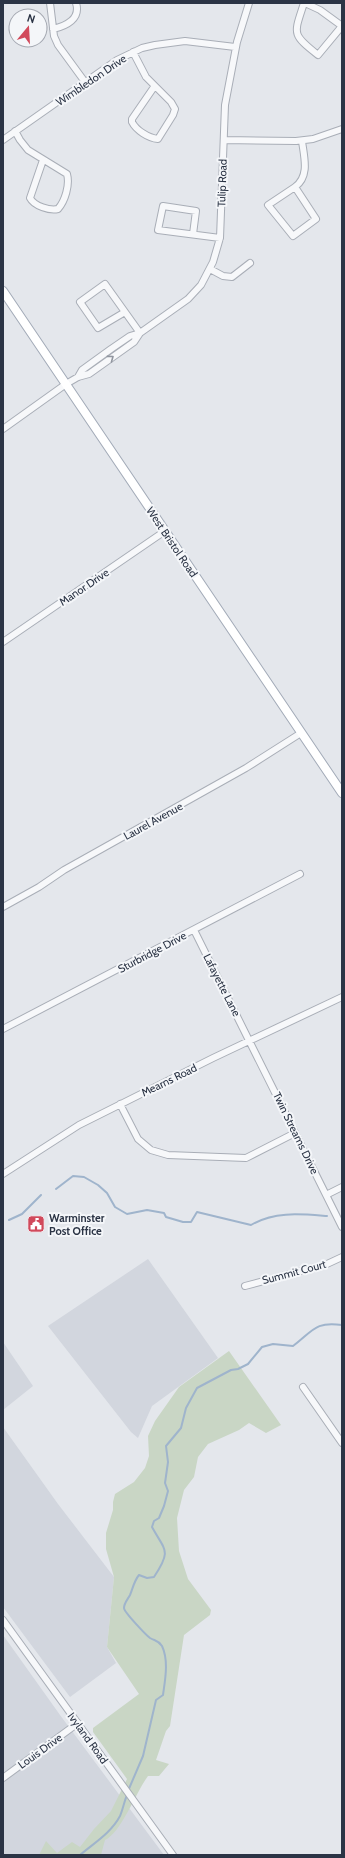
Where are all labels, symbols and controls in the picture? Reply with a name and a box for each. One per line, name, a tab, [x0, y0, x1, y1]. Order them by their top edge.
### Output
north arrow	[8, 8, 48, 48]
text: N	[25, 11, 37, 26]
street label: Wimbledon Drive	[53, 51, 129, 109]
street label: Tulip Road	[214, 159, 230, 207]
one-way arrow	[107, 355, 114, 363]
street label: West Bristol Road	[143, 504, 201, 580]
street label: Manor Drive	[56, 565, 112, 609]
street label: Laurel Avenue	[121, 799, 185, 843]
street label: Sturbridge Drive	[115, 928, 189, 976]
street label: Lafayette Lane	[200, 951, 244, 1019]
street label: Mearns Road	[139, 1061, 199, 1099]
street label: Twin Streams Drive	[270, 1090, 322, 1177]
place label: Warminster Post Office	[49, 1211, 105, 1238]
public building icon: Warminster Post Office	[26, 1214, 46, 1234]
street label: Summit Court	[261, 1257, 328, 1287]
street label: Ivyland Road	[65, 1710, 111, 1766]
street label: Louis Drive	[15, 1730, 65, 1772]

